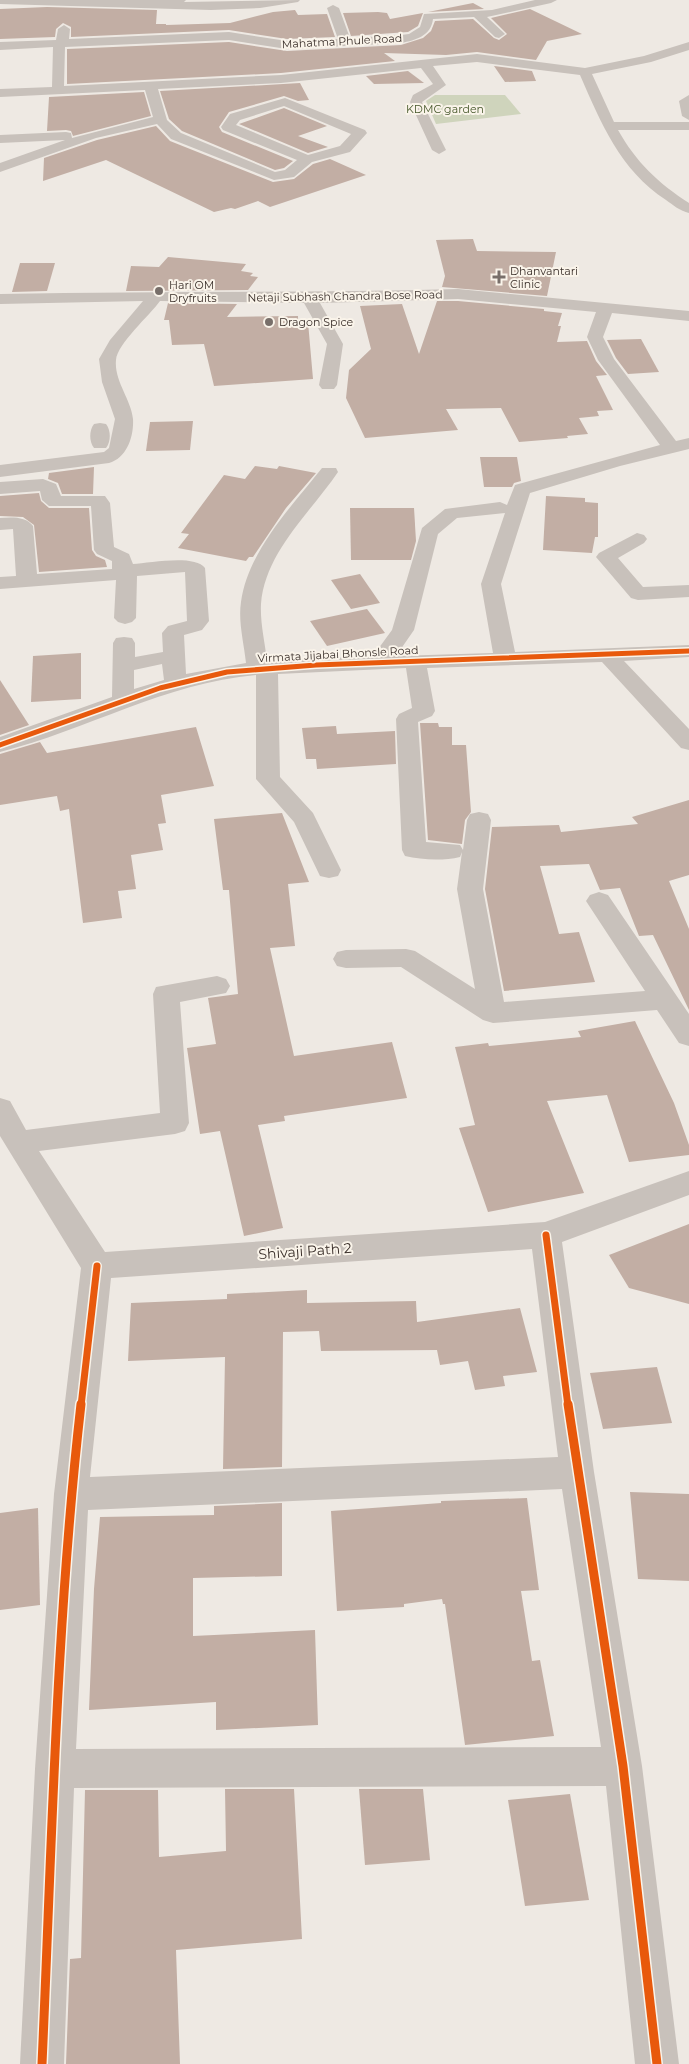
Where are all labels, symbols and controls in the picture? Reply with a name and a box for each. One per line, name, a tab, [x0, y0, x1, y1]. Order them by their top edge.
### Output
street label: Mahatma Phule Road	[282, 31, 402, 51]
park label: KDMC garden	[406, 102, 484, 116]
place label: Dhanvantari Clinic	[510, 264, 578, 291]
marker: Dhanvantari Clinic	[492, 270, 506, 284]
place label: Hari OM Dryfruits	[169, 278, 217, 305]
marker: Hari OM Dryfruits	[153, 285, 165, 297]
street label: Netaji Subhash Chandra Bose Road	[247, 287, 443, 305]
place label: Dragon Spice	[279, 315, 354, 329]
marker: Dragon Spice	[263, 316, 275, 328]
street label: Virmata Jijabai Bhonsle Road	[257, 643, 419, 665]
street label: Shivaji Path 2	[258, 1239, 352, 1263]

